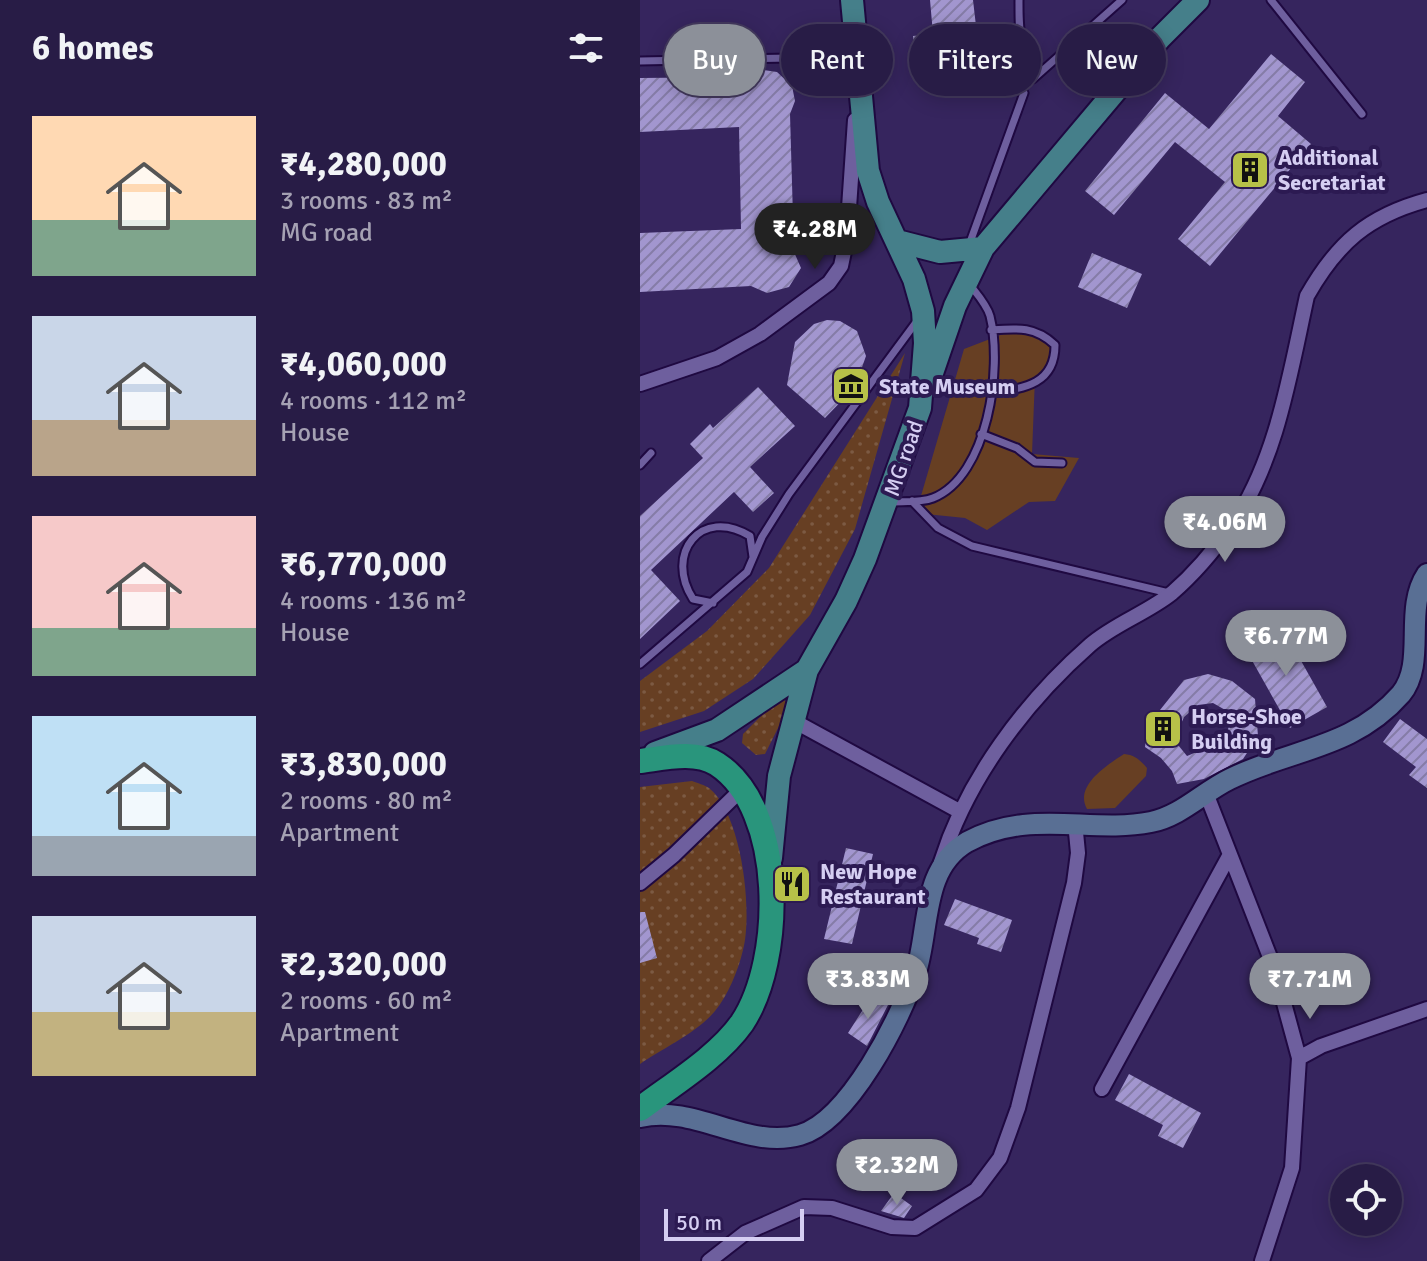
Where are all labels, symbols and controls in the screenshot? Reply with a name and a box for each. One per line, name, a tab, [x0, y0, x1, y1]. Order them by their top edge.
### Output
chip: Buy	[664, 24, 765, 96]
chip: Rent	[781, 24, 893, 96]
chip: Filters	[909, 24, 1041, 96]
chip: New	[1057, 24, 1166, 96]
icon: filters	[564, 26, 608, 70]
text: 6 homes	[32, 27, 153, 69]
text: ₹4,280,000	[280, 143, 447, 185]
place label: Additional Secretariat	[1278, 144, 1386, 196]
icon: home	[96, 148, 192, 244]
building icon: Additional Secretariat	[1229, 149, 1271, 191]
text: 3 rooms · 83 m²	[280, 185, 453, 217]
pin: ₹4.28M	[750, 203, 880, 271]
text: ₹4.28M	[772, 213, 858, 245]
text: MG road	[280, 217, 373, 249]
text: ₹4,060,000	[280, 343, 447, 385]
icon: home	[96, 348, 192, 444]
museum icon: State Museum	[830, 365, 872, 407]
place label: State Museum	[879, 373, 1016, 400]
text: 4 rooms · 112 m²	[280, 385, 467, 417]
text: House	[280, 417, 350, 449]
street label: MG road	[878, 417, 929, 500]
pin: ₹4.06M	[1160, 496, 1290, 564]
text: ₹4.06M	[1182, 506, 1268, 538]
text: ₹6,770,000	[280, 543, 447, 585]
icon: home	[96, 548, 192, 644]
text: 4 rooms · 136 m²	[280, 585, 467, 617]
pin: ₹6.77M	[1221, 610, 1351, 678]
text: House	[280, 617, 350, 649]
text: ₹6.77M	[1243, 620, 1329, 652]
place label: Horse-Shoe Building	[1191, 703, 1302, 755]
building icon: Horse-Shoe Building	[1142, 708, 1184, 750]
text: ₹3,830,000	[280, 743, 447, 785]
icon: home	[96, 748, 192, 844]
text: 2 rooms · 80 m²	[280, 785, 453, 817]
text: Apartment	[280, 817, 399, 849]
place label: New Hope Restaurant	[820, 858, 926, 910]
restaurant icon: New Hope Restaurant	[771, 863, 813, 905]
text: ₹2,320,000	[280, 943, 447, 985]
icon: home	[96, 948, 192, 1044]
pin: ₹3.83M	[803, 953, 933, 1021]
pin: ₹7.71M	[1245, 953, 1375, 1021]
text: ₹3.83M	[825, 963, 911, 995]
text: ₹7.71M	[1267, 963, 1353, 995]
text: 2 rooms · 60 m²	[280, 985, 453, 1017]
text: Apartment	[280, 1017, 399, 1049]
pin: ₹2.32M	[832, 1139, 962, 1207]
text: ₹2.32M	[854, 1149, 940, 1181]
map controls	[1330, 1164, 1402, 1236]
button: locate	[1330, 1164, 1402, 1236]
scale bar	[664, 1205, 804, 1241]
text: 50 m	[676, 1209, 722, 1236]

